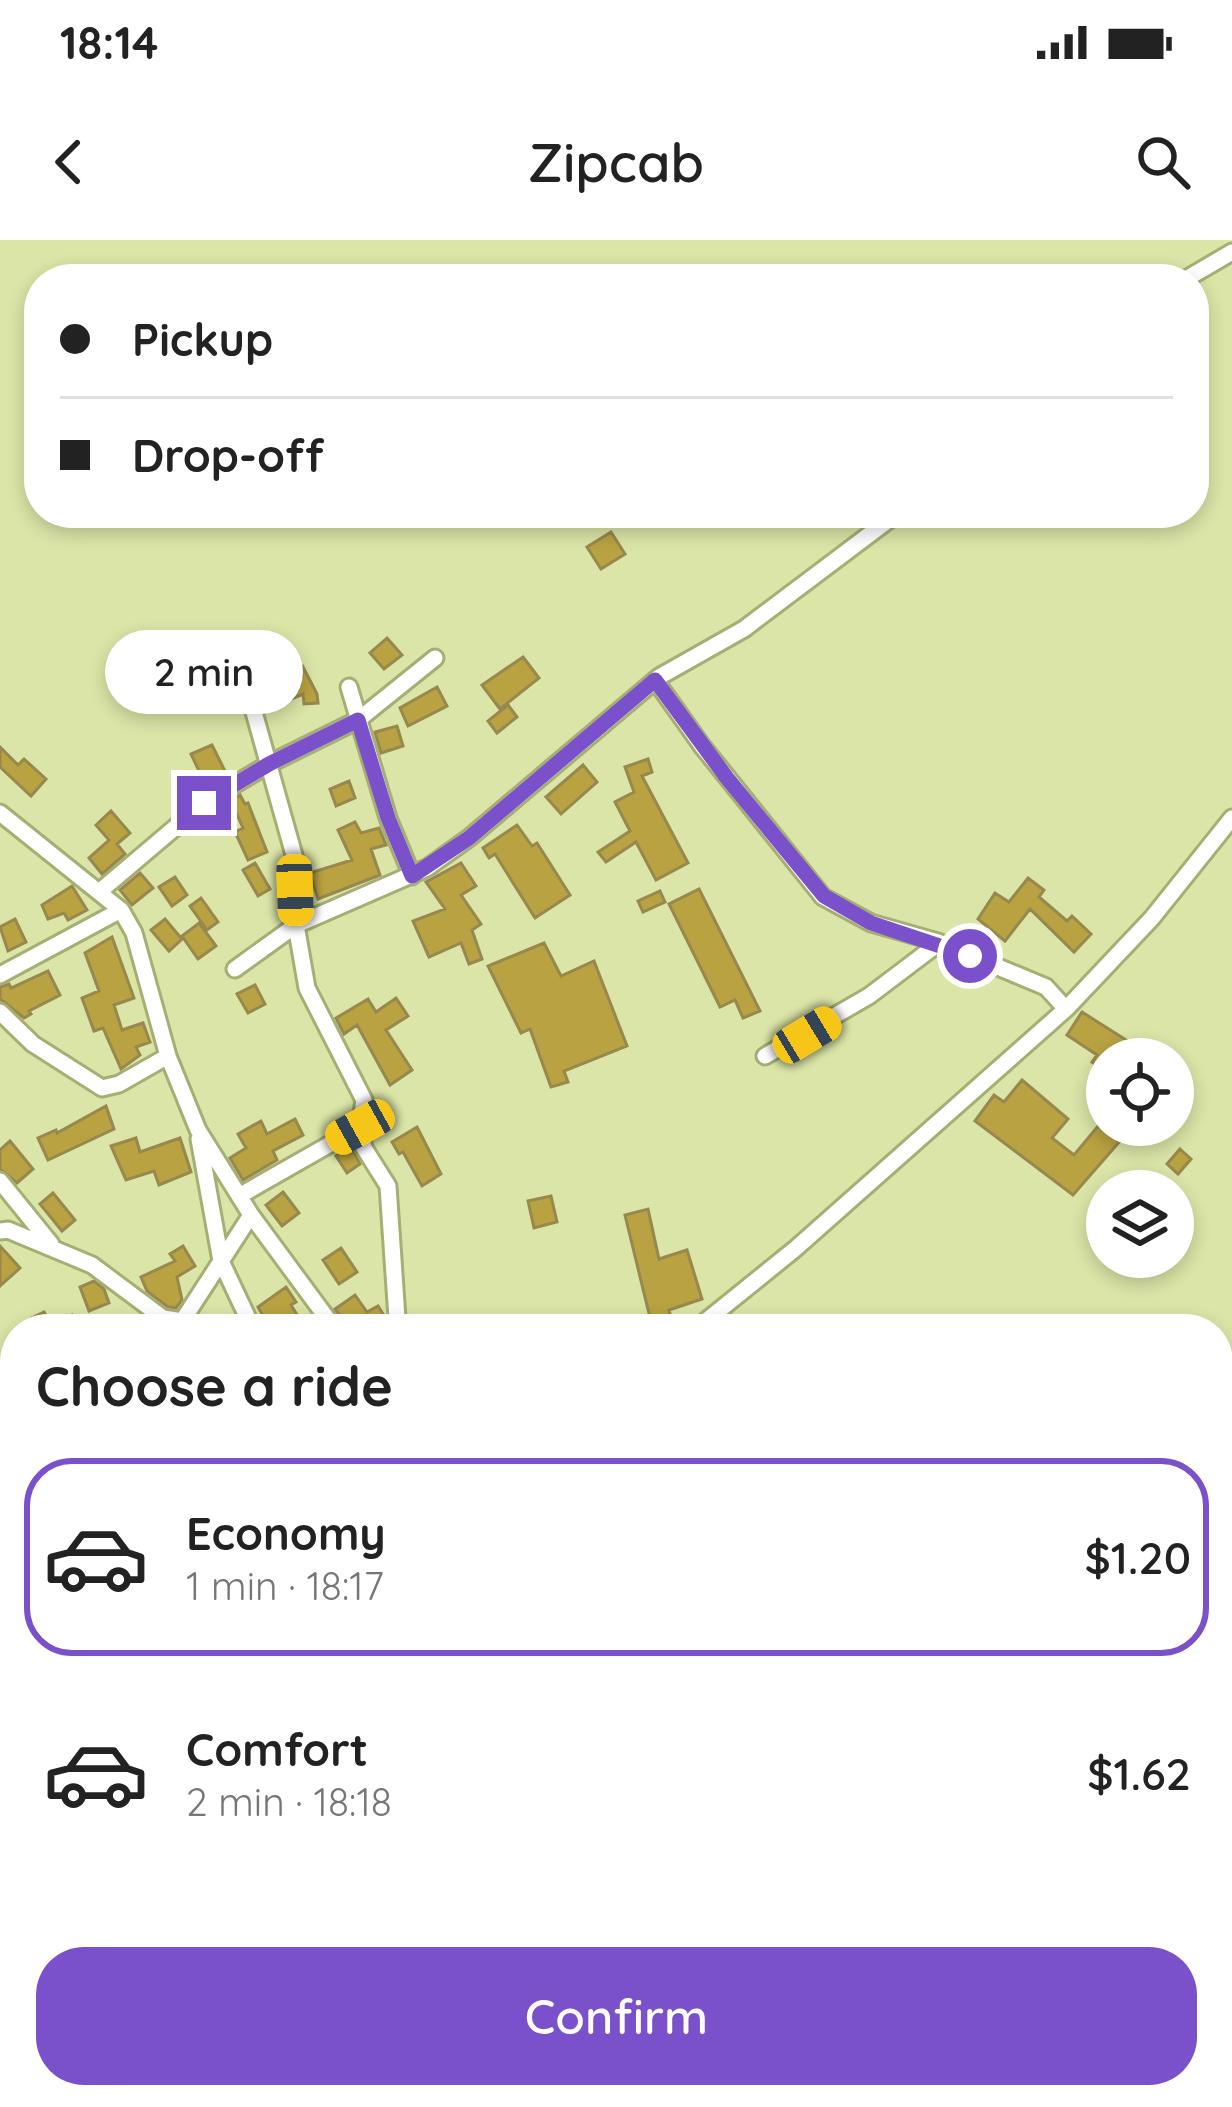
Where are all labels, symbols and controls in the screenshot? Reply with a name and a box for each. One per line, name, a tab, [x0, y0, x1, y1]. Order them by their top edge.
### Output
text: 18:14	[60, 14, 158, 70]
text: Zipcab	[528, 128, 704, 196]
icon: back	[36, 129, 102, 195]
icon: search	[1130, 129, 1196, 195]
text: Pickup	[132, 311, 273, 367]
text: Drop-off	[132, 427, 324, 483]
callout: 2 min	[105, 629, 303, 713]
text: 2 min	[154, 647, 254, 696]
route end	[177, 776, 231, 830]
car	[276, 853, 314, 927]
route start	[943, 929, 997, 983]
car	[767, 1001, 847, 1069]
map controls	[1086, 1038, 1194, 1278]
button: locate	[1086, 1038, 1194, 1146]
car	[320, 1094, 400, 1160]
button: layers	[1086, 1170, 1194, 1278]
text: Choose a ride	[36, 1352, 393, 1420]
icon: car	[42, 1503, 150, 1611]
text: Economy	[186, 1505, 386, 1561]
text: $1.20	[1085, 1529, 1191, 1585]
text: 1 min · 18:17	[186, 1561, 384, 1610]
icon: car	[42, 1719, 150, 1827]
text: Comfort	[186, 1721, 368, 1777]
text: $1.62	[1087, 1745, 1191, 1801]
text: 2 min · 18:18	[186, 1777, 392, 1826]
button: Confirm	[36, 1947, 1197, 2085]

